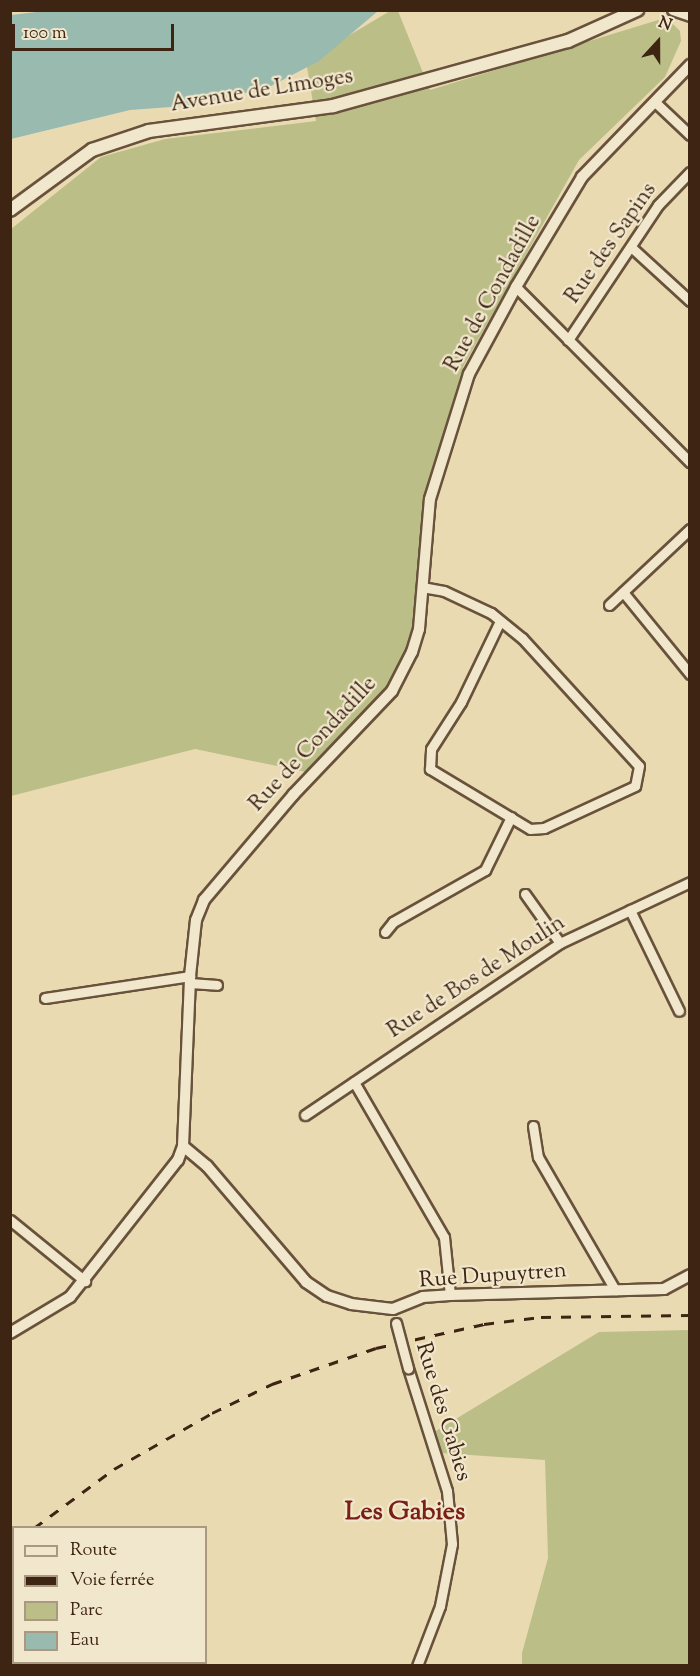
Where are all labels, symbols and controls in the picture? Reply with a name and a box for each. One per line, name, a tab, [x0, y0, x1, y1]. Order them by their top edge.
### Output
scale bar	[15, 12, 177, 50]
north arrow	[628, 12, 688, 72]
text: N	[655, 12, 675, 38]
text: 100 m	[23, 21, 67, 47]
street label: Avenue de Limoges	[169, 65, 355, 119]
street label: Rue des Sapins	[561, 178, 663, 310]
street label: Rue de Condadille	[440, 211, 548, 377]
street label: Rue de Condadille	[245, 672, 383, 818]
street label: Rue de Bos de Moulin	[383, 911, 571, 1045]
street label: Rue Dupuytren	[418, 1259, 568, 1295]
street label: Rue des Gabies	[408, 1340, 476, 1484]
district label: Les Gabies	[345, 1497, 465, 1529]
legend	[12, 1526, 207, 1664]
text: Route	[70, 1538, 117, 1564]
text: Voie ferrée	[70, 1568, 154, 1594]
text: Parc	[70, 1598, 103, 1624]
text: Eau	[70, 1628, 99, 1654]

